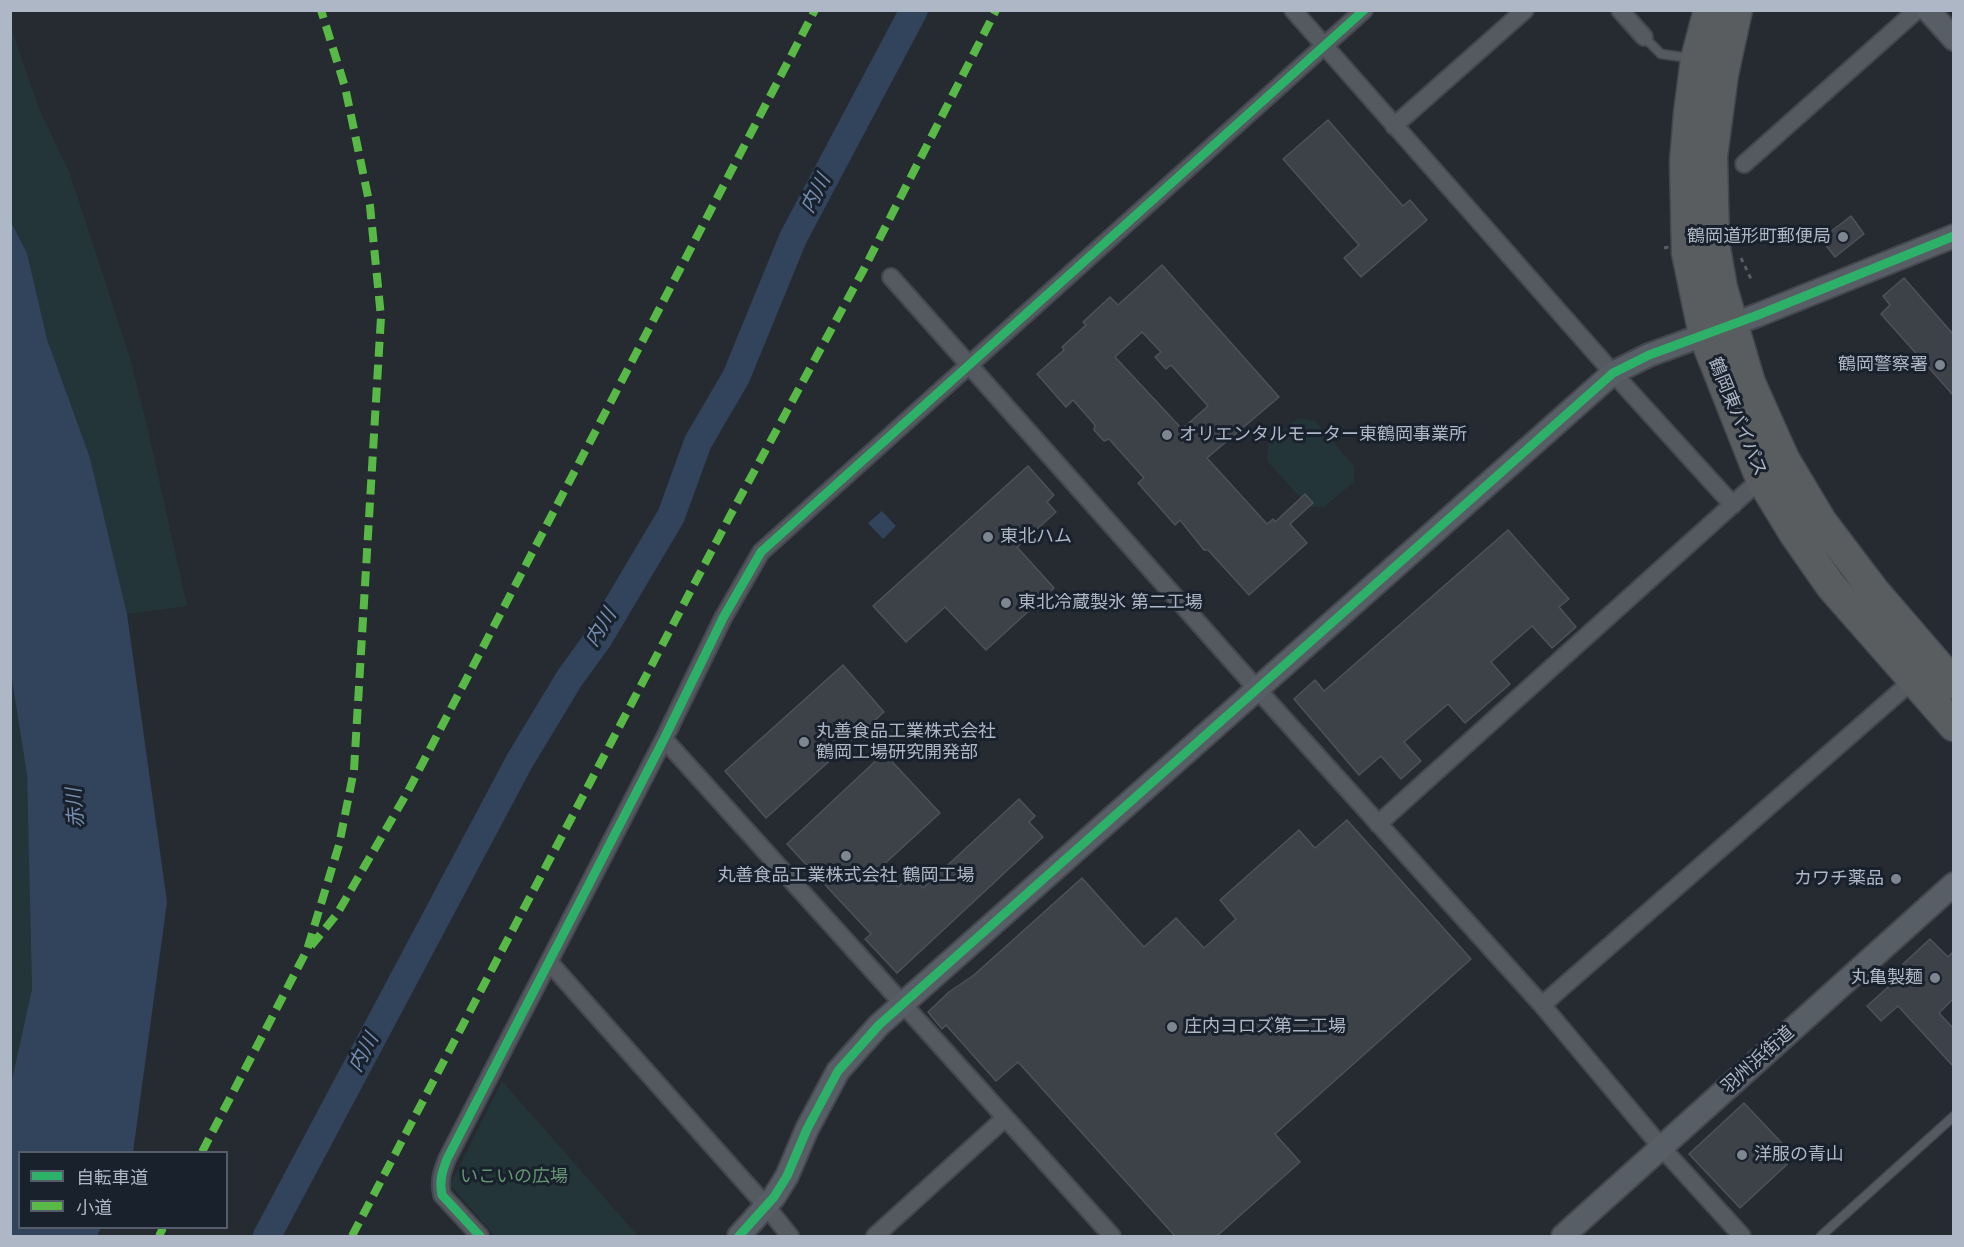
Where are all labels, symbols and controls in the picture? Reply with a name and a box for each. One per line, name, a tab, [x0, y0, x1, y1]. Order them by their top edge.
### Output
water label: 内川	[796, 171, 836, 217]
place label: 鶴岡道形町郵便局	[1687, 226, 1831, 248]
marker: 鶴岡道形町郵便局	[1836, 230, 1850, 244]
place label: 鶴岡警察署	[1838, 354, 1928, 376]
street label: 鶴岡東バイパス	[1703, 355, 1771, 479]
marker: 鶴岡警察署	[1933, 358, 1947, 372]
place label: オリエンタルモーター東鶴岡事業所	[1179, 424, 1467, 446]
marker: オリエンタルモーター東鶴岡事業所	[1160, 428, 1174, 442]
place label: 東北ハム	[1000, 526, 1072, 548]
marker: 東北ハム	[981, 530, 995, 544]
place label: 東北冷蔵製氷 第二工場	[1018, 592, 1203, 614]
marker: 東北冷蔵製氷 第二工場	[999, 596, 1013, 610]
water label: 内川	[580, 605, 622, 651]
place label: 丸善食品工業株式会社 鶴岡工場研究開発部	[816, 721, 996, 764]
marker: 丸善食品工業株式会社 鶴岡工場研究開発部	[797, 735, 811, 749]
water label: 赤川	[63, 787, 89, 829]
marker: 丸善食品工業株式会社 鶴岡工場	[839, 849, 853, 863]
place label: 丸善食品工業株式会社 鶴岡工場	[718, 865, 974, 887]
place label: カワチ薬品	[1794, 868, 1884, 890]
marker: カワチ薬品	[1889, 872, 1903, 886]
place label: 丸亀製麺	[1851, 967, 1923, 989]
marker: 丸亀製麺	[1928, 971, 1942, 985]
place label: 庄内ヨロズ第二工場	[1184, 1016, 1346, 1038]
marker: 庄内ヨロズ第二工場	[1165, 1020, 1179, 1034]
street label: 羽州浜街道	[1717, 1022, 1799, 1098]
water label: 内川	[344, 1030, 384, 1076]
place label: 洋服の青山	[1754, 1144, 1844, 1166]
marker: 洋服の青山	[1735, 1148, 1749, 1162]
legend	[18, 1151, 228, 1229]
park label: いこいの広場	[460, 1166, 568, 1188]
text: 自転車道	[76, 1167, 148, 1189]
text: 小道	[76, 1197, 112, 1219]

